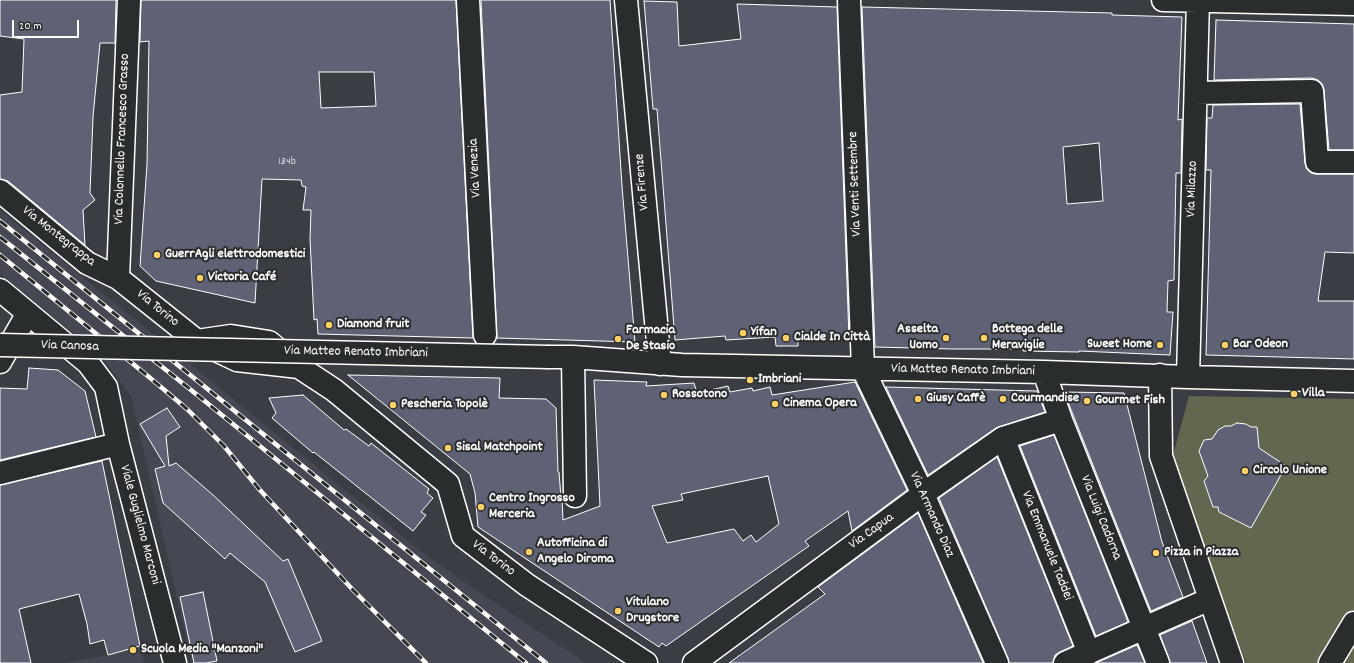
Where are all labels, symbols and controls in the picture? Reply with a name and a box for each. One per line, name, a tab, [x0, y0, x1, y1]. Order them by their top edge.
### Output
scale bar	[14, 12, 81, 38]
text: 20 m	[19, 18, 42, 35]
street label: Via Colonnello Francesco Grasso	[112, 53, 134, 225]
street label: Via Venti Settembre	[846, 131, 866, 237]
street label: Via Venezia	[466, 138, 486, 198]
street label: Via Firenze	[632, 153, 654, 211]
house number: 134b	[278, 155, 296, 169]
street label: Via Milazzo	[1184, 160, 1202, 218]
street label: Via Montegrappa	[18, 203, 98, 271]
place label: GuerrAgli elettrodomestici	[165, 247, 305, 263]
marker: GuerrAgli elettrodomestici	[152, 250, 162, 260]
place label: Victoria Café	[208, 270, 276, 286]
marker: Victoria Café	[195, 273, 205, 283]
street label: Via Torino	[132, 287, 182, 331]
place label: Diamond fruit	[337, 317, 409, 333]
marker: Diamond fruit	[324, 320, 334, 330]
place label: Asselta Uomo	[897, 322, 938, 354]
place label: Bottega delle Meraviglie	[992, 322, 1063, 354]
place label: Farmacia De Stasio	[626, 323, 675, 356]
place label: Yifan	[751, 325, 777, 341]
marker: Yifan	[738, 328, 748, 338]
place label: Cialde In Città	[794, 330, 870, 346]
marker: Cialde In Città	[781, 333, 791, 343]
marker: Asselta Uomo	[941, 333, 951, 343]
marker: Bottega delle Meraviglie	[979, 333, 989, 343]
marker: Farmacia De Stasio	[613, 334, 623, 344]
place label: Sweet Home	[1087, 337, 1152, 353]
place label: Bar Odeon	[1233, 337, 1288, 353]
street label: Via Canosa	[41, 338, 99, 356]
marker: Sweet Home	[1155, 340, 1165, 350]
marker: Bar Odeon	[1220, 340, 1230, 350]
street label: Via Matteo Renato Imbriani	[284, 343, 428, 363]
street label: Via Matteo Renato Imbriani	[891, 361, 1035, 381]
place label: Imbriani	[758, 372, 801, 388]
marker: Imbriani	[745, 375, 755, 385]
place label: Villa	[1302, 386, 1325, 402]
place label: Rossotono	[672, 387, 727, 403]
marker: Villa	[1289, 389, 1299, 399]
marker: Rossotono	[659, 390, 669, 400]
place label: Giusy Caffè	[926, 391, 985, 407]
place label: Courmandise	[1011, 391, 1079, 407]
place label: Gourmet Fish	[1095, 393, 1165, 409]
marker: Giusy Caffè	[913, 394, 923, 404]
marker: Courmandise	[998, 394, 1008, 404]
place label: Cinema Opera	[783, 396, 857, 412]
marker: Gourmet Fish	[1082, 396, 1092, 406]
place label: Pescheria Topolè	[401, 397, 488, 413]
marker: Cinema Opera	[770, 399, 780, 409]
marker: Pescheria Topolè	[388, 400, 398, 410]
place label: Sisal Matchpoint	[456, 440, 543, 456]
marker: Sisal Matchpoint	[443, 443, 453, 453]
street label: Viale Guglielmo Marconi	[115, 463, 163, 587]
place label: Circolo Unione	[1253, 463, 1327, 479]
marker: Circolo Unione	[1240, 466, 1250, 476]
street label: Via Armando Diaz	[905, 469, 957, 561]
street label: Via Luigi Cadorna	[1075, 473, 1125, 563]
street label: Via Emmanuele Taddei	[1016, 489, 1076, 603]
place label: Centro Ingrosso Merceria	[489, 491, 575, 524]
marker: Centro Ingrosso Merceria	[476, 502, 486, 512]
street label: Via Capua	[846, 510, 898, 554]
place label: Autofficina di Angelo Diroma	[537, 536, 614, 568]
street label: Via Torino	[468, 537, 518, 581]
place label: Pizza in Piazza	[1164, 545, 1238, 561]
marker: Autofficina di Angelo Diroma	[524, 547, 534, 557]
marker: Pizza in Piazza	[1151, 548, 1161, 558]
place label: Vitulano Drugstore	[626, 595, 679, 628]
marker: Vitulano Drugstore	[613, 606, 623, 616]
place label: Scuola Media "Manzoni"	[141, 642, 263, 658]
marker: Scuola Media "Manzoni"	[128, 645, 138, 655]

